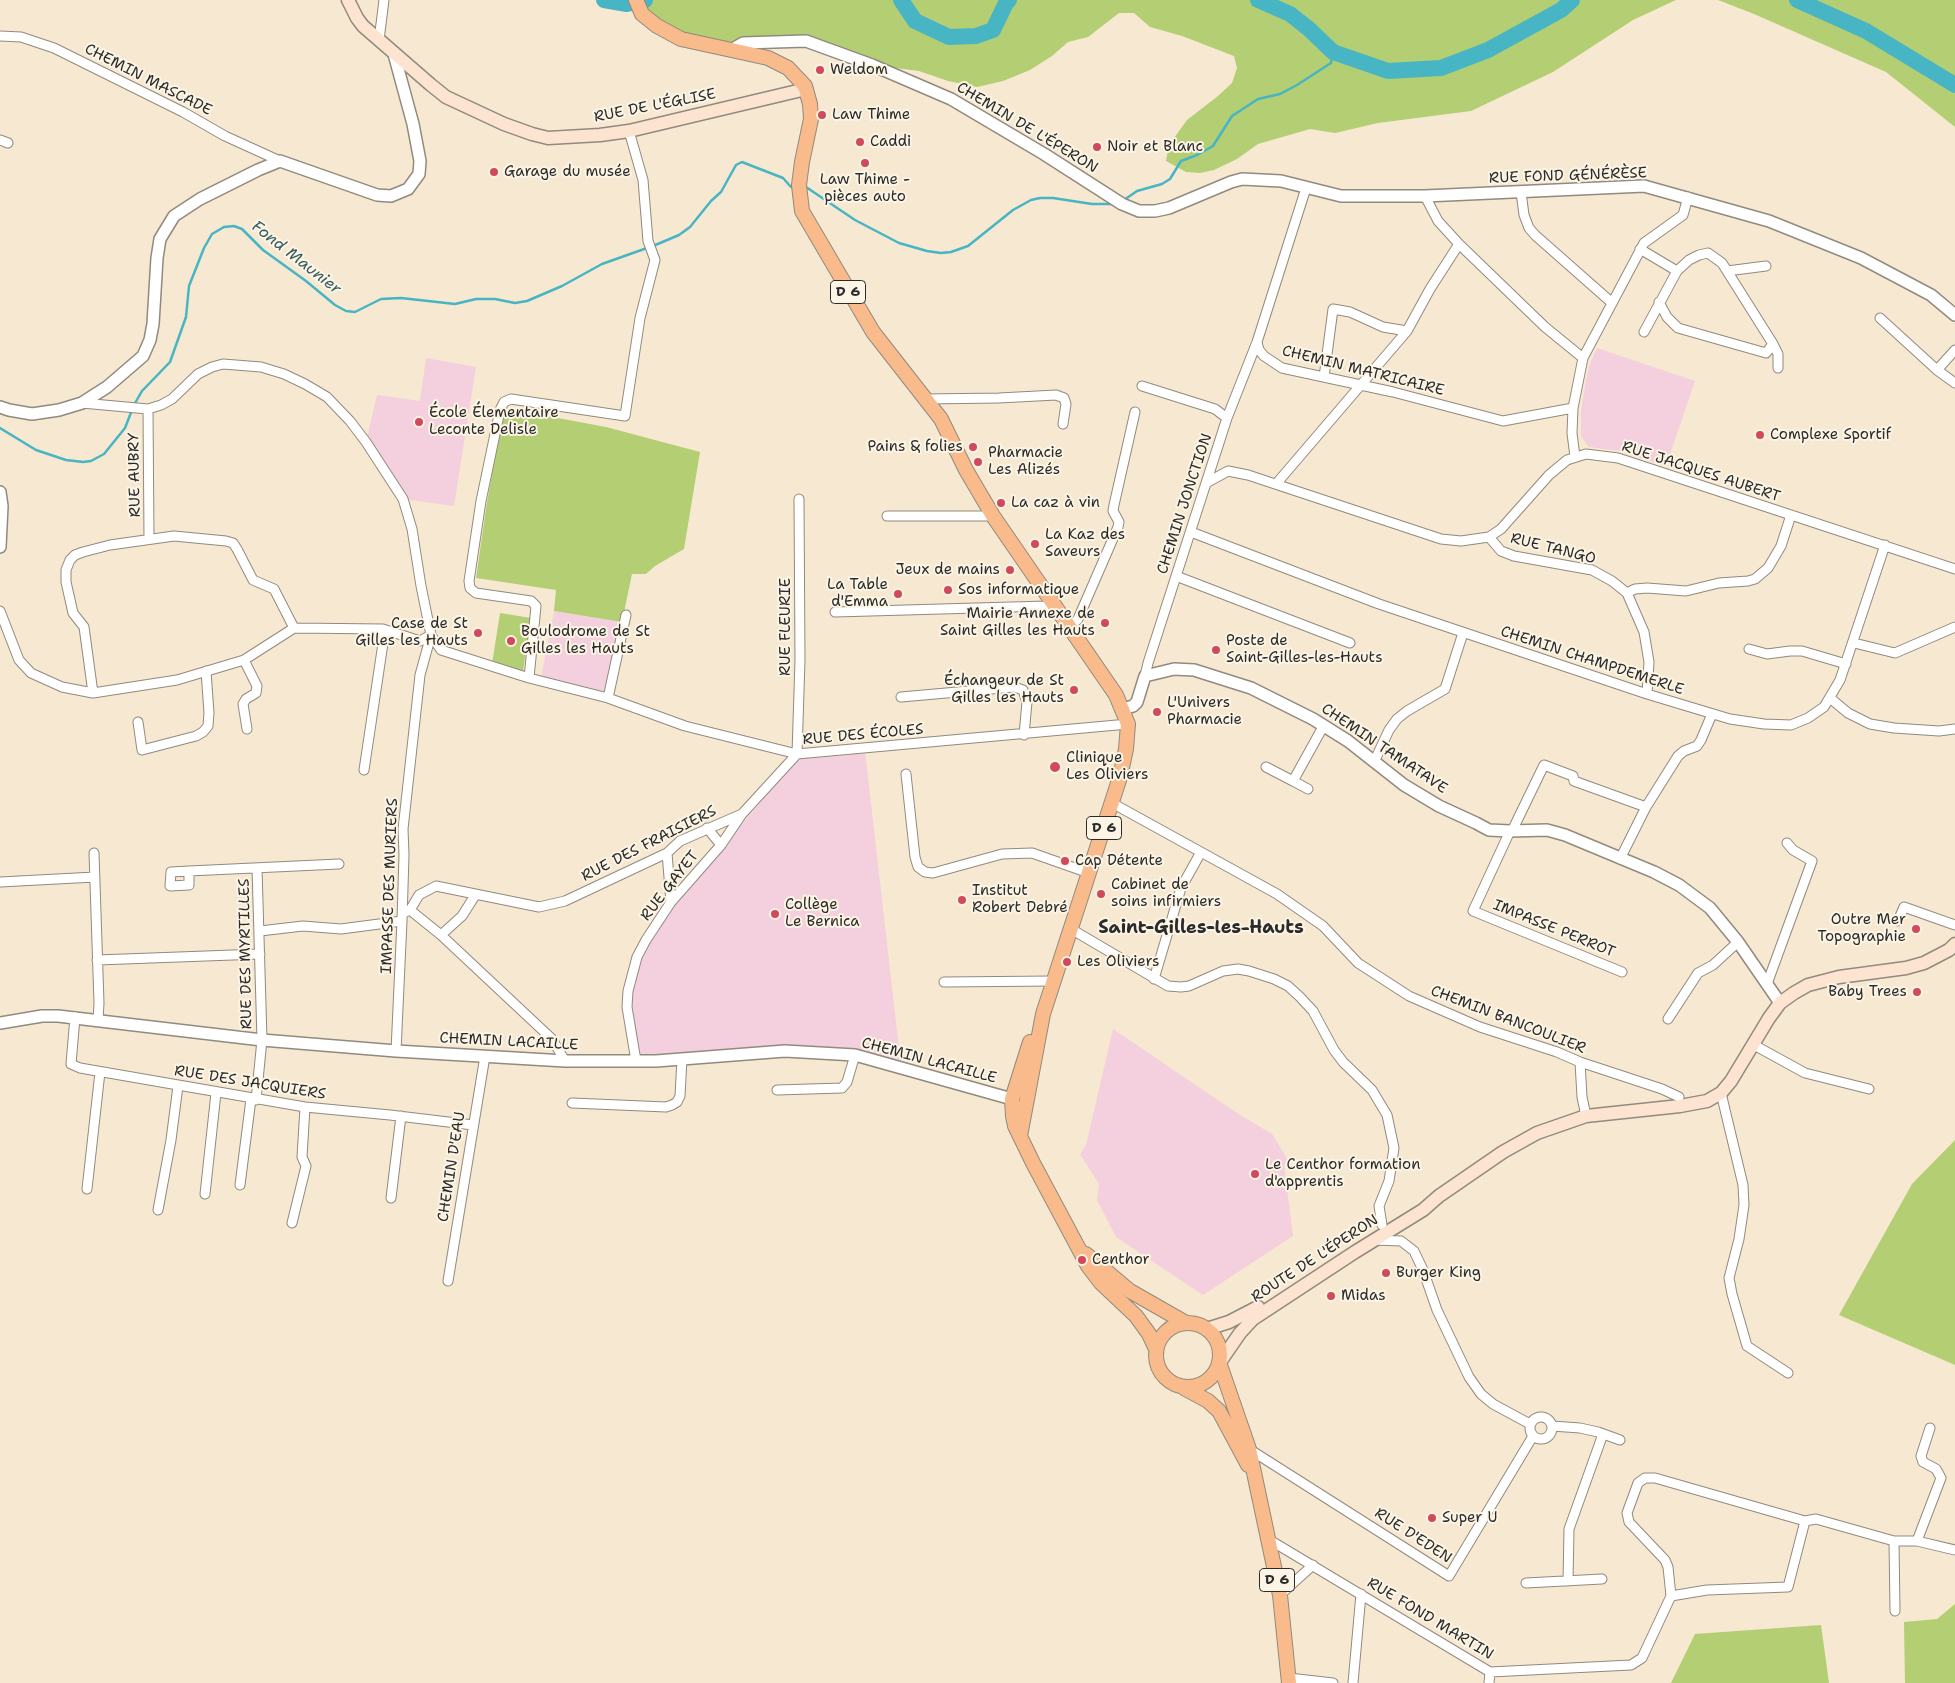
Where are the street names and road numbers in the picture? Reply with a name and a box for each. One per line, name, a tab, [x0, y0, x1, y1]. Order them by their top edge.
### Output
street label: CHEMIN MASCADE	[81, 40, 215, 120]
street label: CHEMIN DE L'ÉPERON	[953, 79, 1101, 177]
street label: RUE DE L'ÉGLISE	[593, 85, 717, 127]
street label: RUE FOND GÉNÉRÈSE	[1489, 164, 1647, 188]
road number: D 6	[830, 280, 866, 304]
street label: CHEMIN MATRICAIRE	[1280, 342, 1446, 400]
street label: CHEMIN JONCTION	[1154, 431, 1216, 577]
street label: RUE AUBRY	[125, 432, 145, 518]
street label: RUE JACQUES AUBERT	[1619, 438, 1783, 506]
street label: RUE TANGO	[1509, 530, 1597, 568]
street label: RUE FLEURIE	[777, 578, 795, 676]
street label: CHEMIN CHAMPDEMERLE	[1498, 623, 1686, 699]
street label: CHEMIN TAMATAVE	[1318, 700, 1450, 798]
street label: RUE DES ÉCOLES	[802, 721, 924, 749]
street label: IMPASSE DES MURIERS	[378, 798, 402, 974]
street label: RUE DES FRAISIERS	[579, 802, 719, 886]
road number: D 6	[1086, 816, 1122, 840]
street label: RUE GAYET	[637, 847, 703, 925]
street label: RUE DES MYRTILLES	[236, 878, 256, 1030]
street label: IMPASSE PERROT	[1490, 896, 1618, 962]
street label: CHEMIN BANCOULIER	[1428, 982, 1588, 1058]
street label: CHEMIN LACAILLE	[439, 1029, 579, 1055]
street label: CHEMIN LACAILLE	[859, 1034, 999, 1088]
street label: RUE DES JACQUIERS	[173, 1062, 327, 1104]
street label: CHEMIN D'EAU	[434, 1111, 470, 1223]
street label: ROUTE DE L'ÉPERON	[1248, 1211, 1382, 1307]
street label: RUE D'EDEN	[1371, 1504, 1455, 1568]
road number: D 6	[1260, 1568, 1294, 1592]
street label: RUE FOND MARTIN	[1364, 1574, 1496, 1664]

